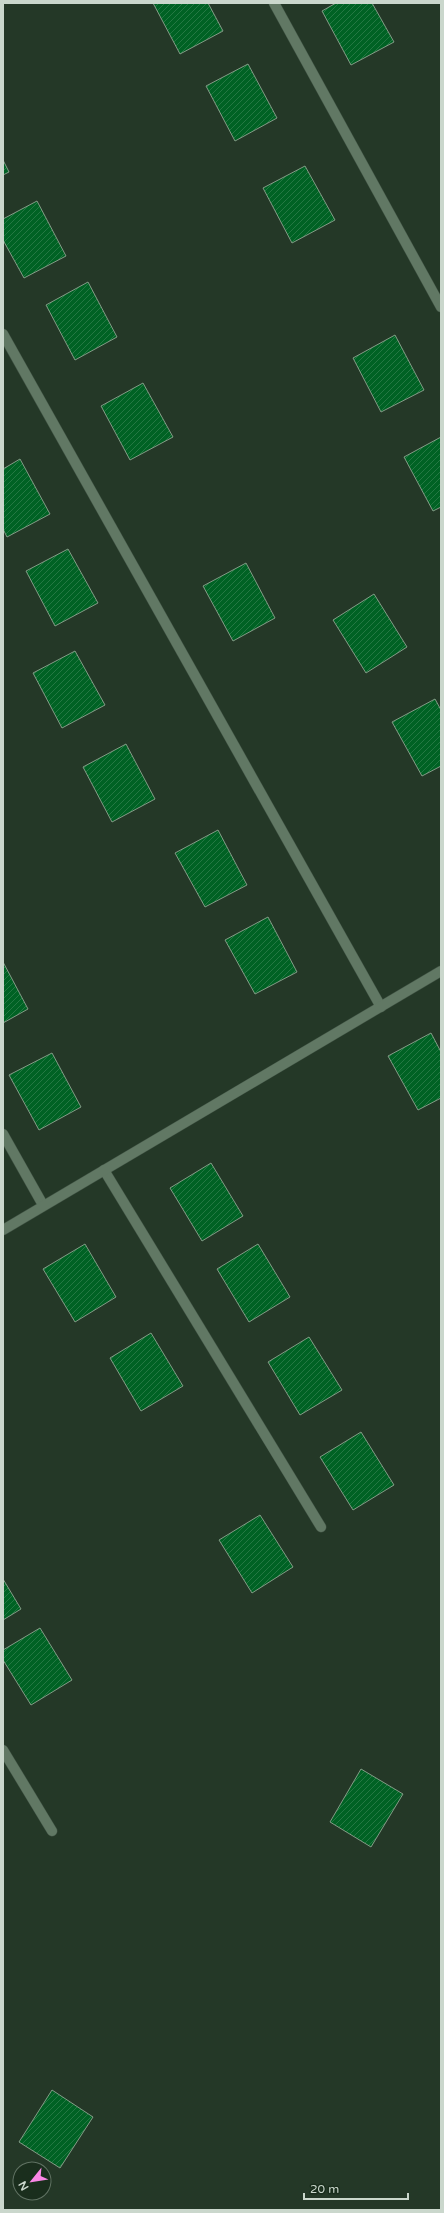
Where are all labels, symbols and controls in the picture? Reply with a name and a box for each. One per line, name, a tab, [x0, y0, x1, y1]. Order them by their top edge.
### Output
north arrow	[12, 2161, 52, 2201]
scale bar	[304, 2175, 408, 2201]
text: N	[16, 2179, 32, 2193]
text: 20 m	[310, 2182, 339, 2196]

